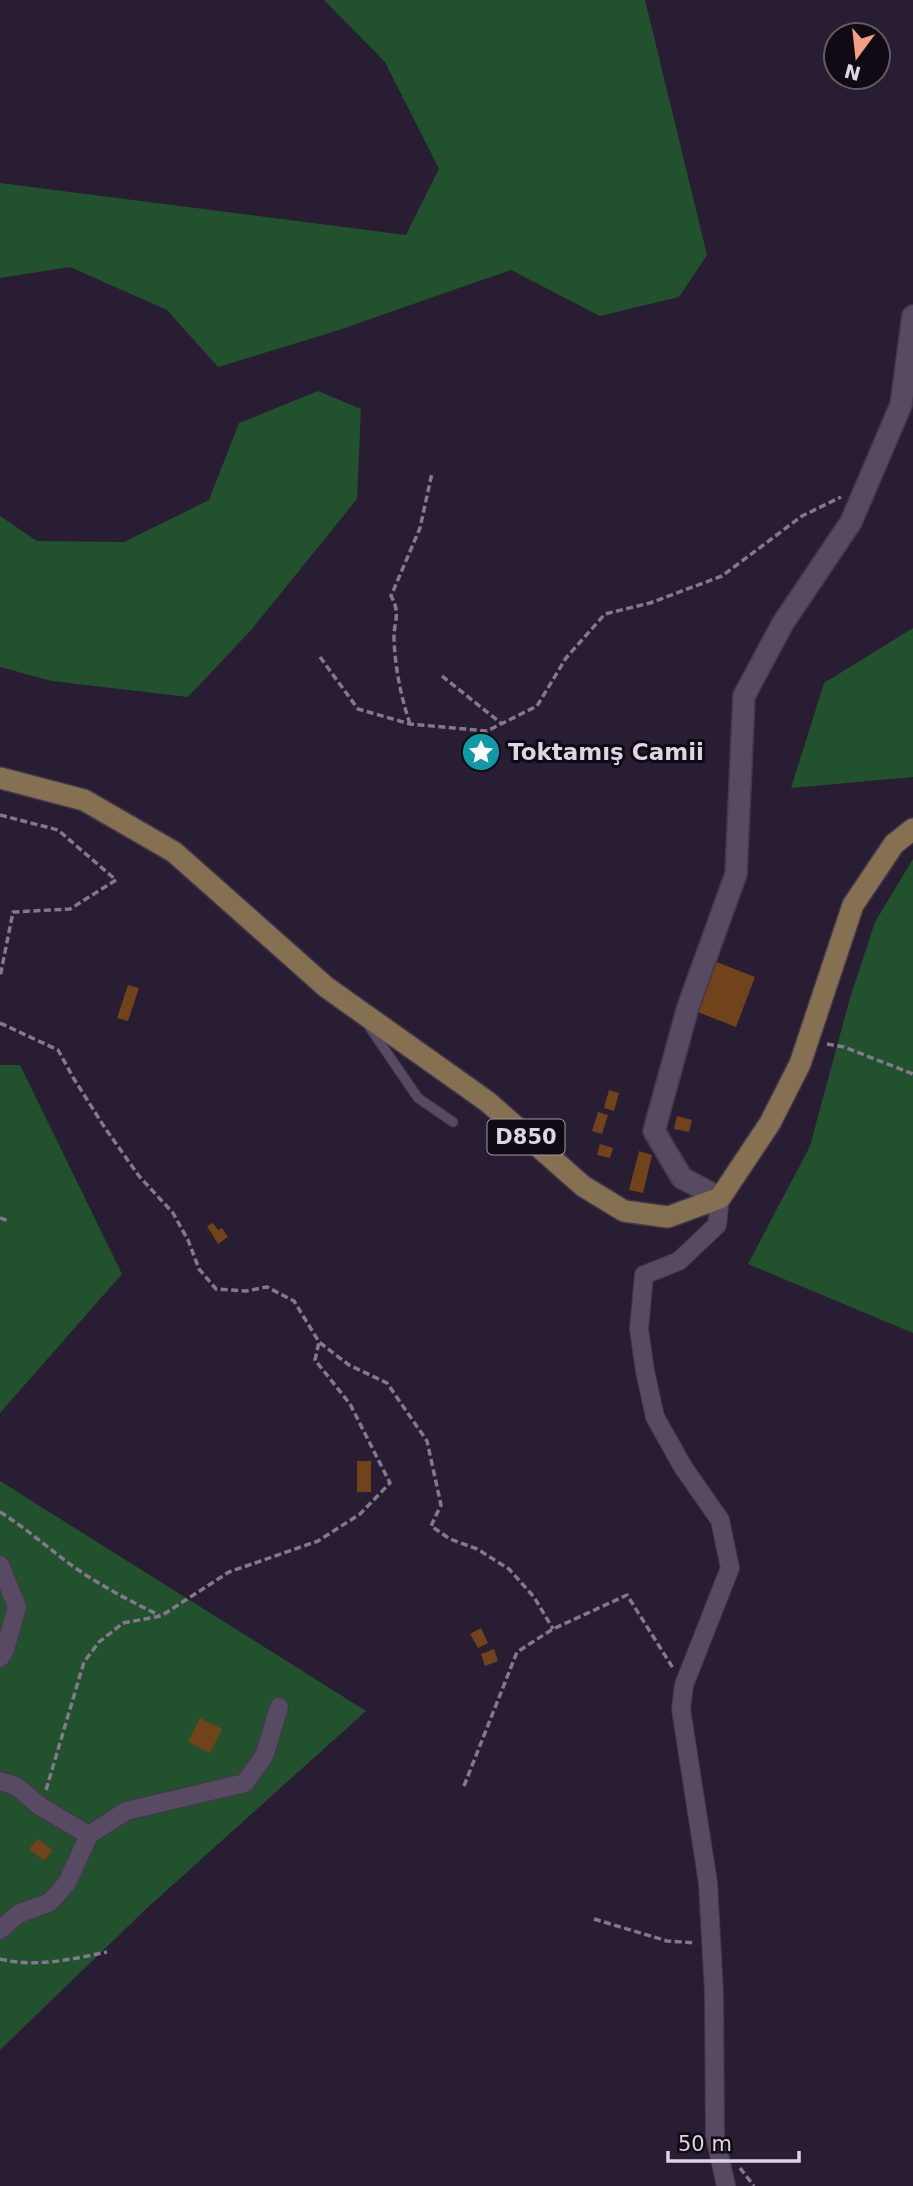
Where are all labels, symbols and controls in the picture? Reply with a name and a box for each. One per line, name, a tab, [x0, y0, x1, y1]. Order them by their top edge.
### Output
north arrow	[822, 21, 892, 91]
text: N	[842, 60, 863, 85]
place icon: Toktamış Camii	[460, 731, 502, 773]
place label: Toktamış Camii	[508, 739, 704, 765]
road number: D850	[488, 1120, 564, 1154]
scale bar	[668, 2120, 799, 2164]
text: 50 m	[678, 2132, 732, 2156]

